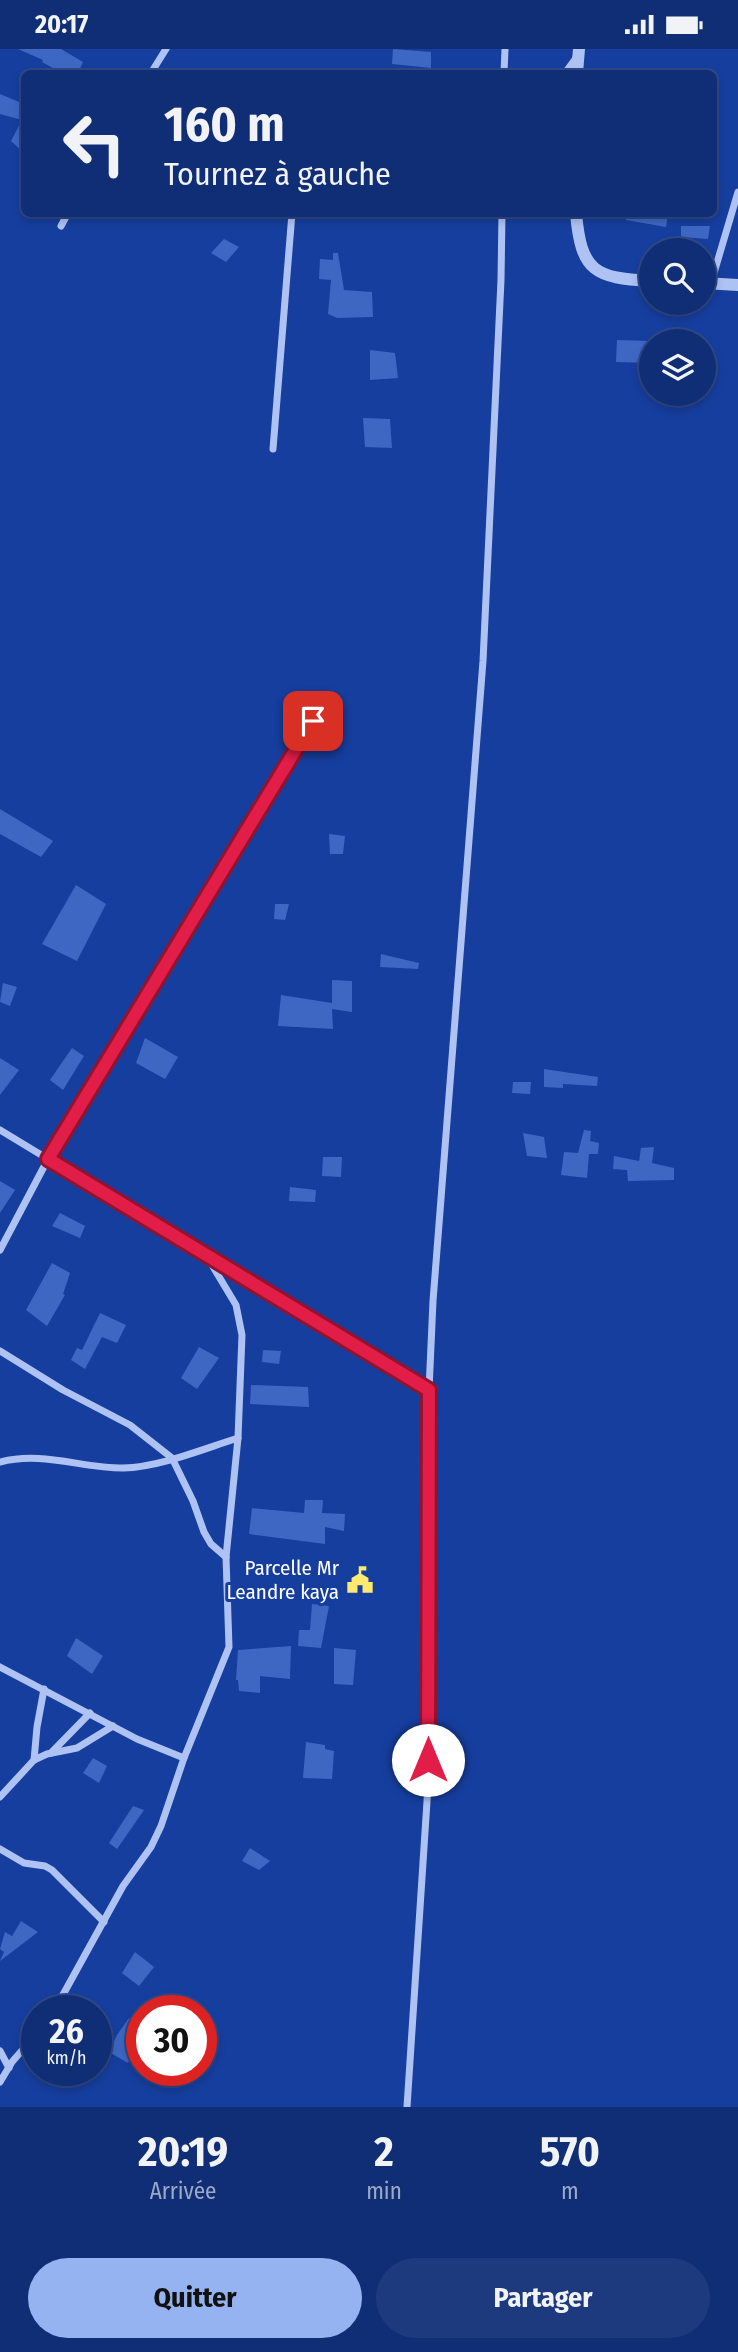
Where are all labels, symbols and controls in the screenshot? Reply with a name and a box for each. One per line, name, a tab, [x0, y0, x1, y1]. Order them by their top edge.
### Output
text: 20:17	[35, 9, 88, 40]
text: 160 m	[164, 95, 285, 154]
icon: left	[49, 98, 140, 189]
text: Tournez à gauche	[164, 155, 391, 193]
map controls	[639, 238, 716, 406]
button: search	[639, 238, 716, 315]
button: layers	[639, 329, 716, 406]
pin	[283, 691, 343, 751]
icon: arrive	[294, 702, 332, 740]
place label: Parcelle Mr Leandre kaya	[227, 1555, 340, 1605]
public building icon: Parcelle Mr Leandre kaya	[345, 1565, 375, 1595]
position arrow	[391, 1723, 465, 1797]
speed limit sign: 30	[126, 1995, 217, 2086]
text: 26	[49, 2010, 84, 2052]
text: km/h	[46, 2047, 87, 2069]
text: 20:19	[138, 2127, 228, 2177]
text: 2	[374, 2127, 394, 2177]
text: 570	[540, 2127, 600, 2177]
text: Arrivée	[150, 2177, 216, 2205]
text: min	[366, 2177, 402, 2205]
text: m	[561, 2177, 579, 2205]
button: Quitter	[28, 2258, 362, 2338]
button: Partager	[376, 2258, 710, 2338]

